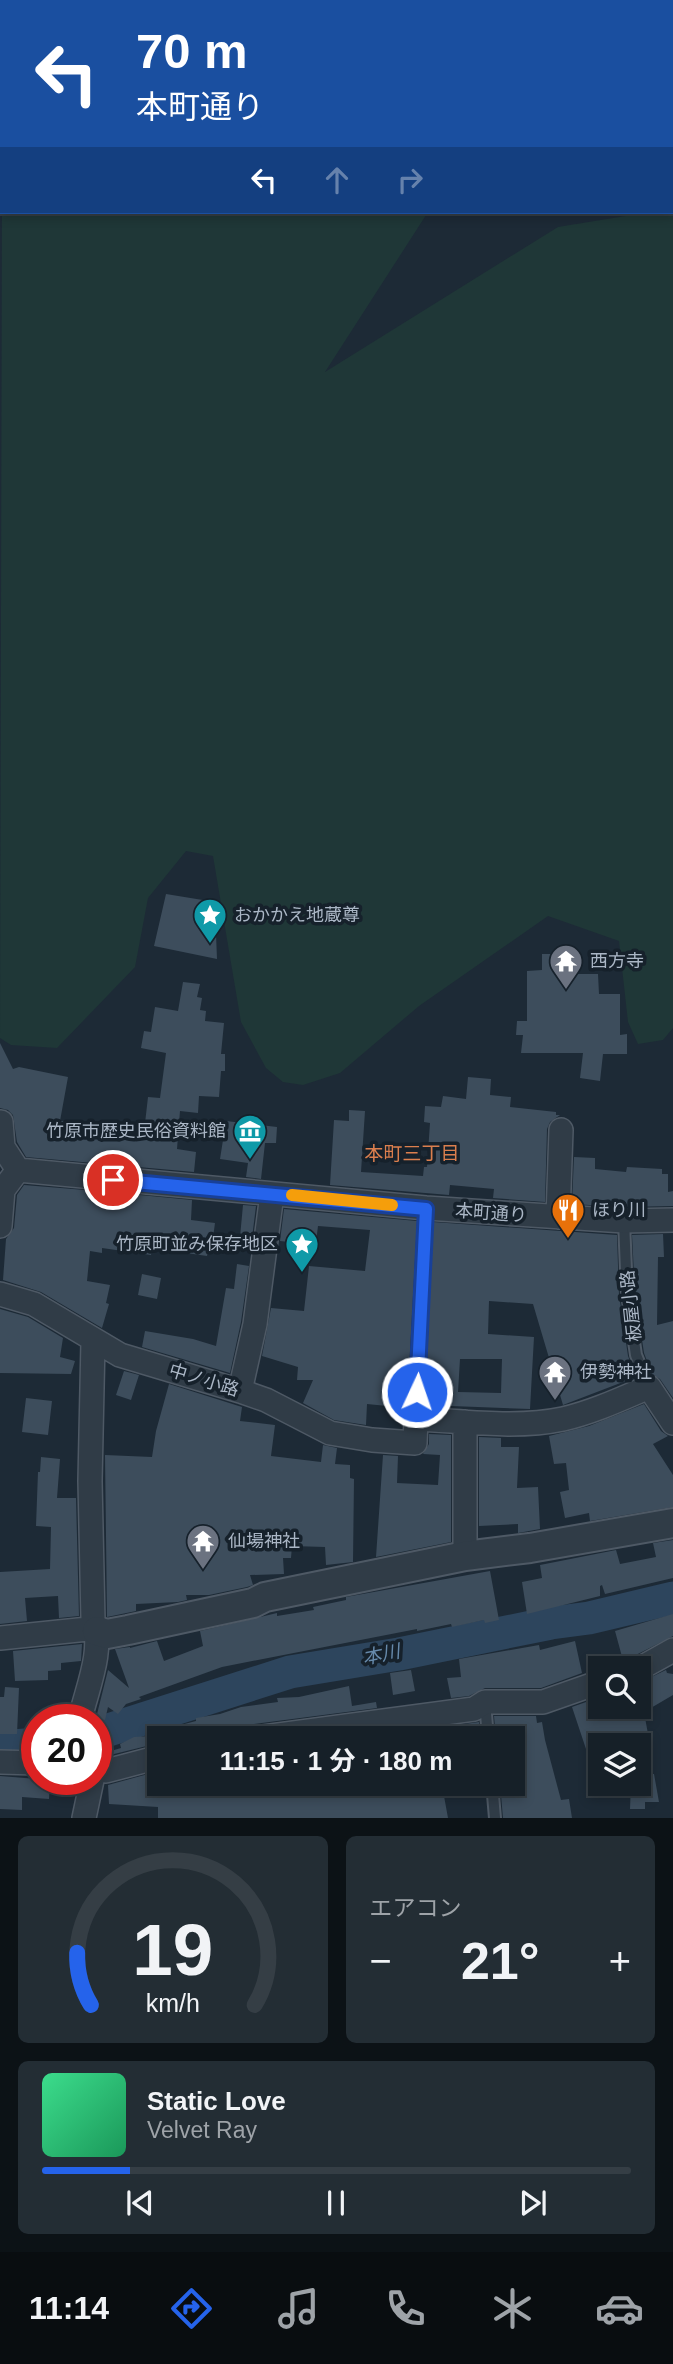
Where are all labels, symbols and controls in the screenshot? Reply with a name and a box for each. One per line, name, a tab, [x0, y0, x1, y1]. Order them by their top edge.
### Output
text: 70 m	[136, 24, 248, 78]
icon: left	[21, 28, 112, 119]
text: 本町通り	[136, 89, 264, 125]
icon: left	[245, 161, 283, 199]
icon: ahead	[318, 161, 356, 199]
icon: right	[391, 161, 429, 199]
place icon: おかかえ地蔵尊	[191, 896, 229, 945]
place label: おかかえ地蔵尊	[234, 905, 360, 925]
temple icon: 西方寺	[547, 942, 585, 991]
place label: 西方寺	[590, 951, 644, 971]
museum icon: 竹原市歴史民俗資料館	[231, 1112, 269, 1161]
place label: 竹原市歴史民俗資料館	[46, 1121, 226, 1141]
district label: 本町三丁目	[364, 1143, 460, 1164]
pin	[83, 1150, 143, 1210]
icon: arrive	[94, 1161, 132, 1199]
restaurant icon: ほり川	[549, 1191, 587, 1240]
place label: ほり川	[592, 1200, 646, 1220]
street label: 本町通り	[454, 1201, 528, 1225]
place icon: 竹原町並み保存地区	[283, 1225, 321, 1274]
place label: 竹原町並み保存地区	[116, 1234, 278, 1254]
street label: 板屋小路	[617, 1269, 645, 1343]
temple icon: 伊勢神社	[536, 1353, 574, 1402]
position arrow	[380, 1355, 454, 1429]
street label: 中ノ小路	[167, 1360, 241, 1400]
place label: 伊勢神社	[580, 1362, 652, 1382]
temple icon: 仙場神社	[184, 1522, 222, 1571]
place label: 仙場神社	[228, 1531, 300, 1551]
water label: 本川	[360, 1640, 404, 1668]
map controls	[588, 1656, 651, 1796]
button: search	[588, 1656, 651, 1719]
speed limit sign: 20	[21, 1704, 112, 1795]
button: layers	[588, 1733, 651, 1796]
text: 11:15 · 1 分 · 180 m	[220, 1746, 452, 1776]
text: エアコン	[370, 1895, 462, 1921]
text: 19	[132, 1910, 213, 1991]
text: 21°	[461, 1932, 540, 1990]
text: −	[370, 1940, 392, 1982]
text: +	[609, 1940, 631, 1982]
text: km/h	[146, 1989, 200, 2017]
text: Static Love	[147, 2086, 286, 2116]
text: Velvet Ray	[147, 2117, 257, 2143]
icon: previous	[121, 2184, 159, 2222]
icon: pause	[317, 2184, 355, 2222]
icon: next	[514, 2184, 552, 2222]
icon: directions	[167, 2284, 216, 2333]
icon: music	[274, 2284, 323, 2333]
icon: phone	[381, 2284, 430, 2333]
icon: climate	[488, 2284, 537, 2333]
icon: car	[595, 2284, 644, 2333]
text: 11:14	[29, 2290, 109, 2326]

